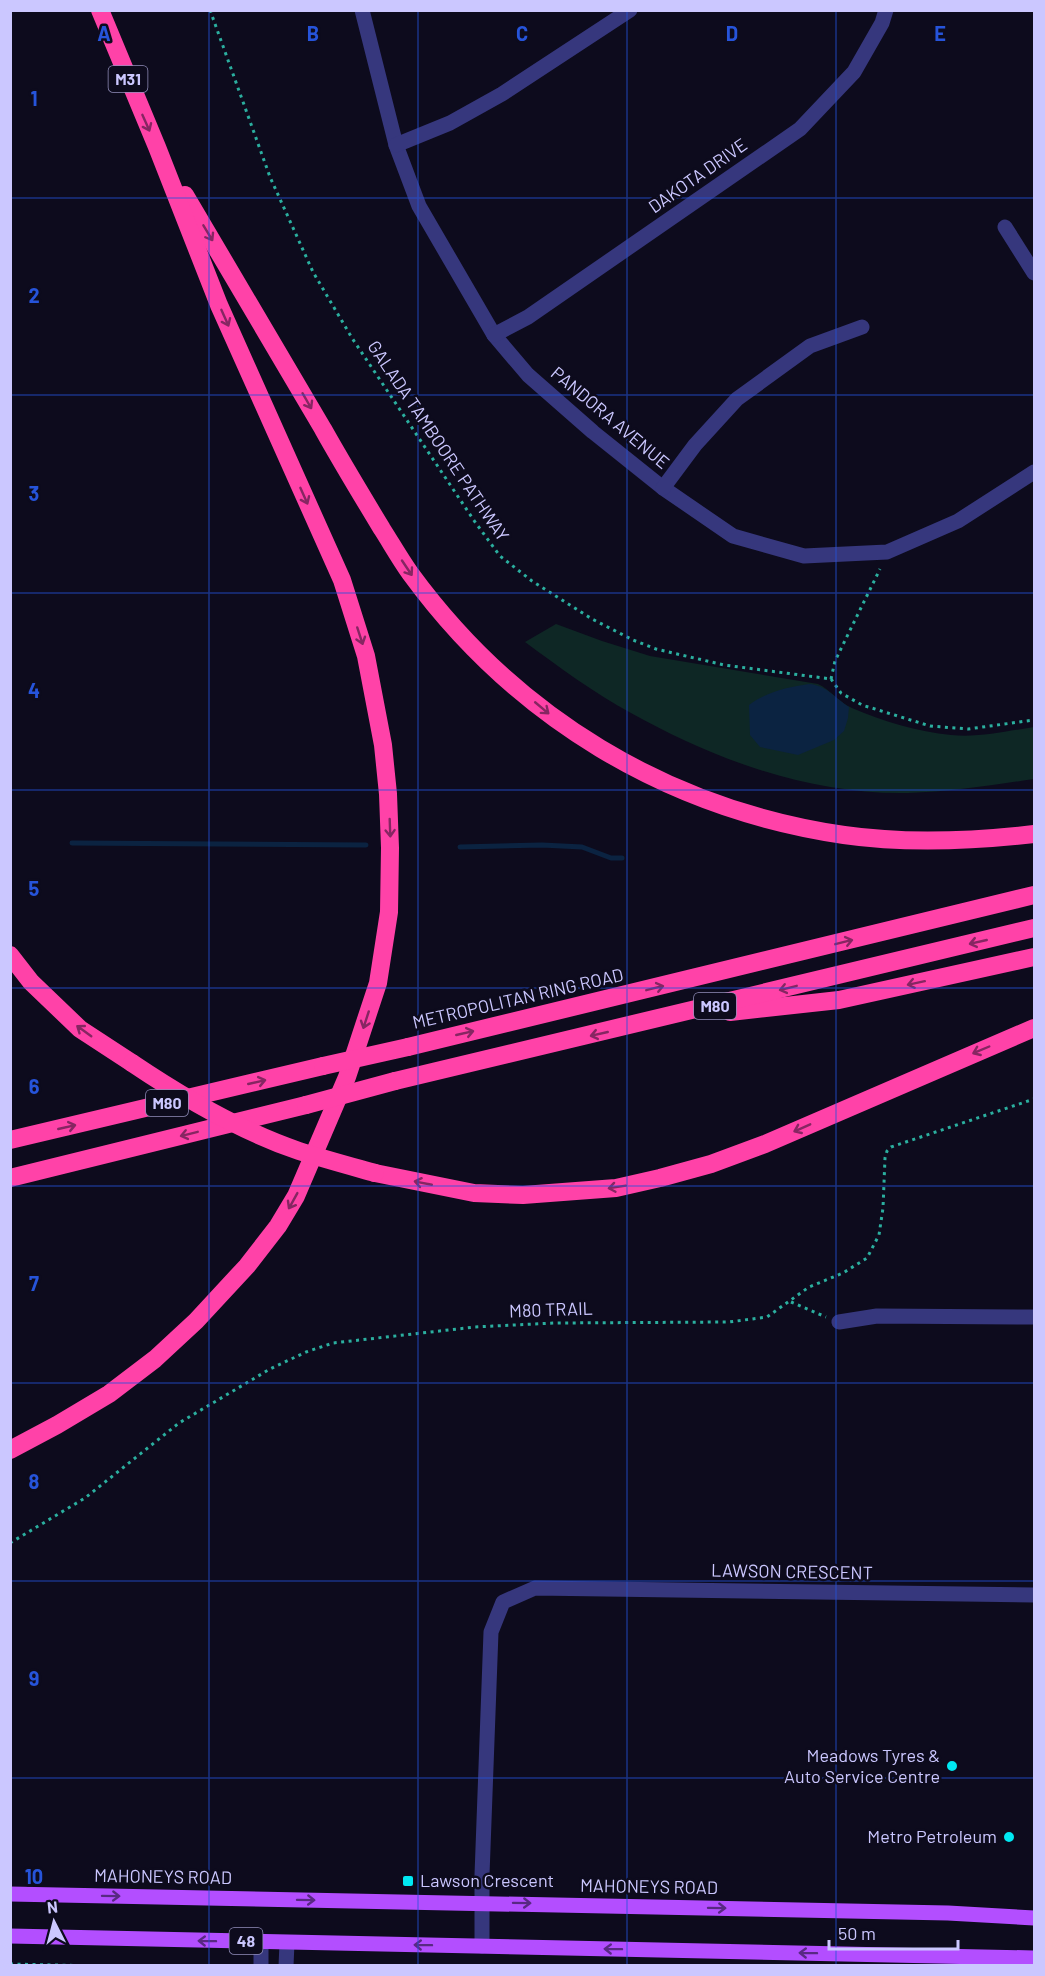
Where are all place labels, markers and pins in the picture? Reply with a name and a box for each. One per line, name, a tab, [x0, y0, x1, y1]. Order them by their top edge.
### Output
place label: Meadows Tyres & Auto Service Centre	[784, 1744, 940, 1787]
marker: Meadows Tyres & Auto Service Centre	[945, 1759, 959, 1773]
place label: Metro Petroleum	[867, 1825, 997, 1847]
marker: Metro Petroleum	[1002, 1830, 1016, 1844]
place label: Lawson Crescent	[420, 1869, 554, 1891]
marker: Lawson Crescent	[401, 1874, 415, 1888]

